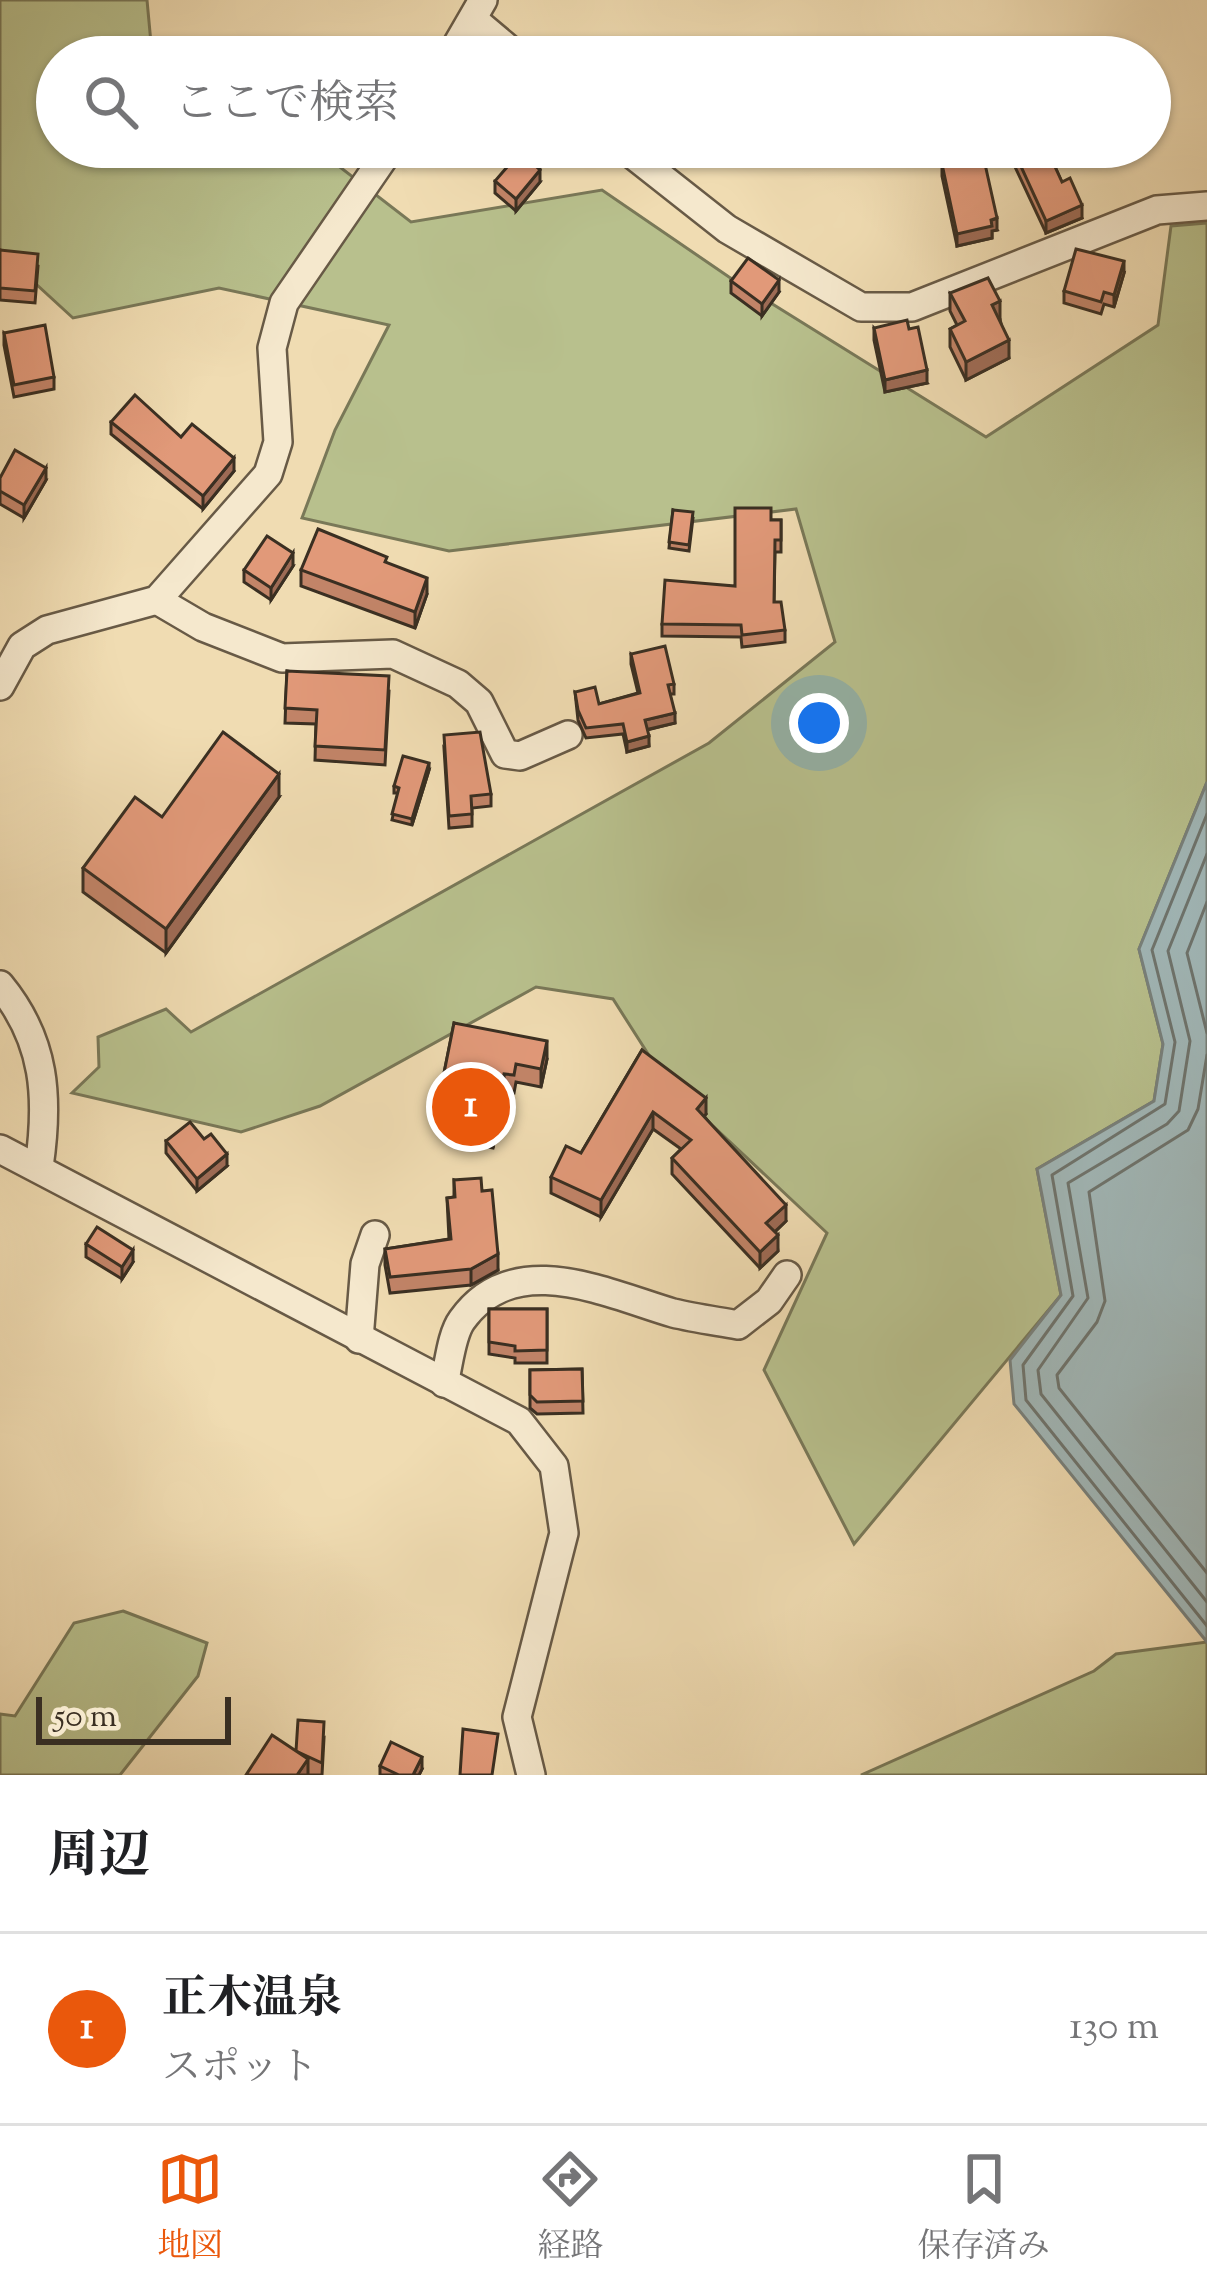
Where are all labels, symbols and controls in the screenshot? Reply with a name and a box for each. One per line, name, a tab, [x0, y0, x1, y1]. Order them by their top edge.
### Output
search box	[36, 36, 1171, 168]
icon: search	[78, 69, 144, 135]
text: ここで検索	[174, 74, 399, 139]
your location	[789, 693, 849, 753]
pin: 1	[432, 1062, 510, 1152]
scale bar	[36, 1691, 231, 1744]
text: 50 m	[54, 1694, 117, 1742]
text: 周辺	[48, 1822, 150, 1895]
text: 正木温泉	[162, 1969, 342, 2034]
text: 1	[80, 2001, 94, 2057]
text: 130 m	[1069, 2001, 1159, 2057]
text: スポット	[162, 2042, 318, 2098]
tab: 地図	[157, 2146, 223, 2272]
tab: 経路	[537, 2146, 603, 2272]
tab: 保存済み	[918, 2146, 1050, 2272]

